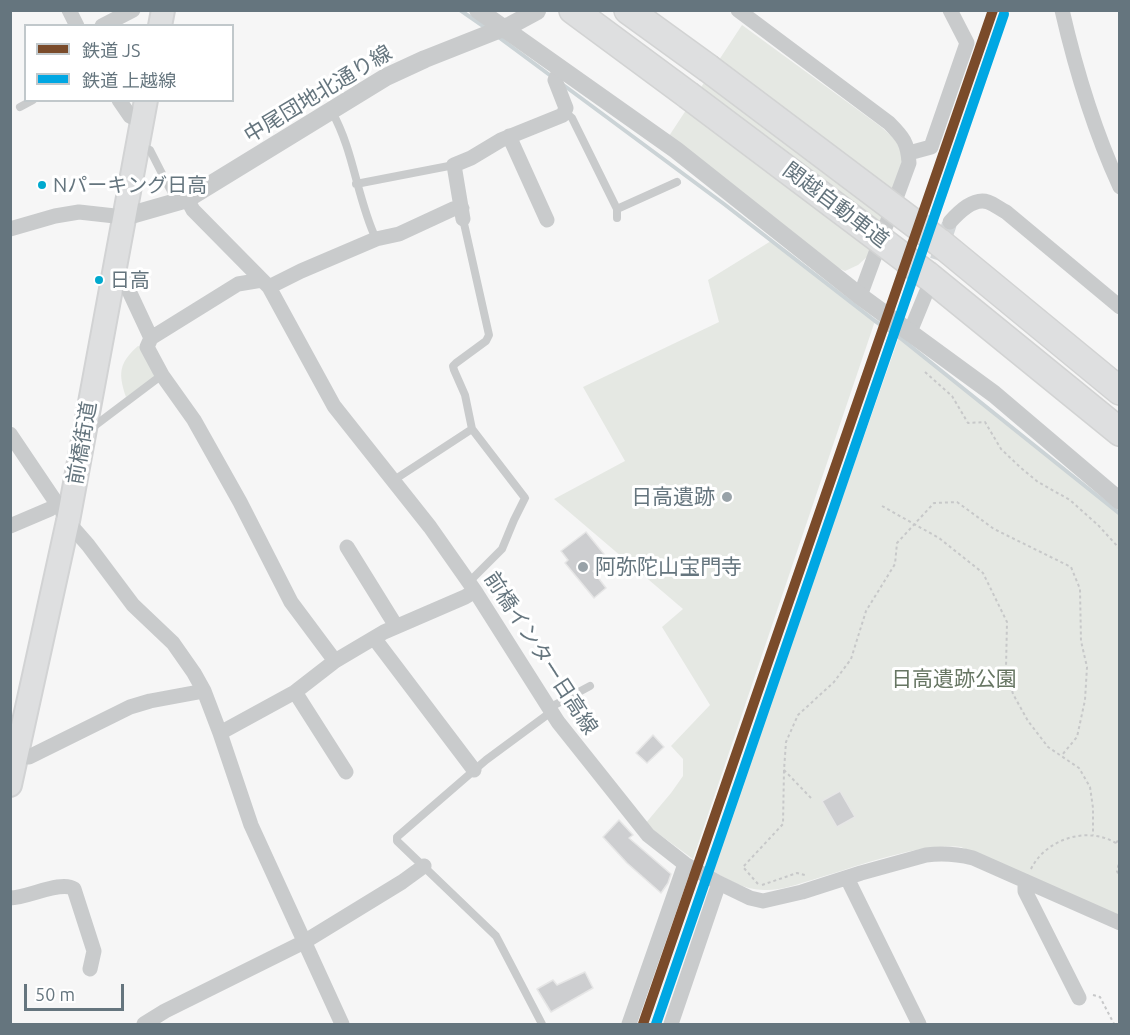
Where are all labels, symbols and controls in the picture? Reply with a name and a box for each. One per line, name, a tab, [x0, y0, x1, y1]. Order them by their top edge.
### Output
legend	[24, 24, 234, 102]
text: 鉄道 JS	[82, 40, 140, 60]
street label: 中尾団地北通り線	[240, 40, 396, 148]
text: 鉄道 上越線	[82, 70, 176, 90]
street label: 関越自動車道	[778, 157, 894, 253]
place label: Nパーキング日高	[53, 173, 207, 197]
marker: Nパーキング日高	[36, 179, 48, 191]
place label: 日高	[110, 268, 150, 292]
marker: 日高	[93, 274, 105, 286]
street label: 前橋街道	[62, 399, 102, 487]
place label: 日高遺跡	[631, 484, 715, 510]
marker: 日高遺跡	[720, 490, 734, 504]
place label: 阿弥陀山宝門寺	[595, 554, 742, 580]
marker: 阿弥陀山宝門寺	[576, 560, 590, 574]
street label: 前橋インター日高線	[479, 567, 603, 739]
park label: 日高遺跡公園	[891, 666, 1017, 692]
scale bar	[27, 972, 128, 1010]
text: 50 m	[35, 984, 75, 1004]

